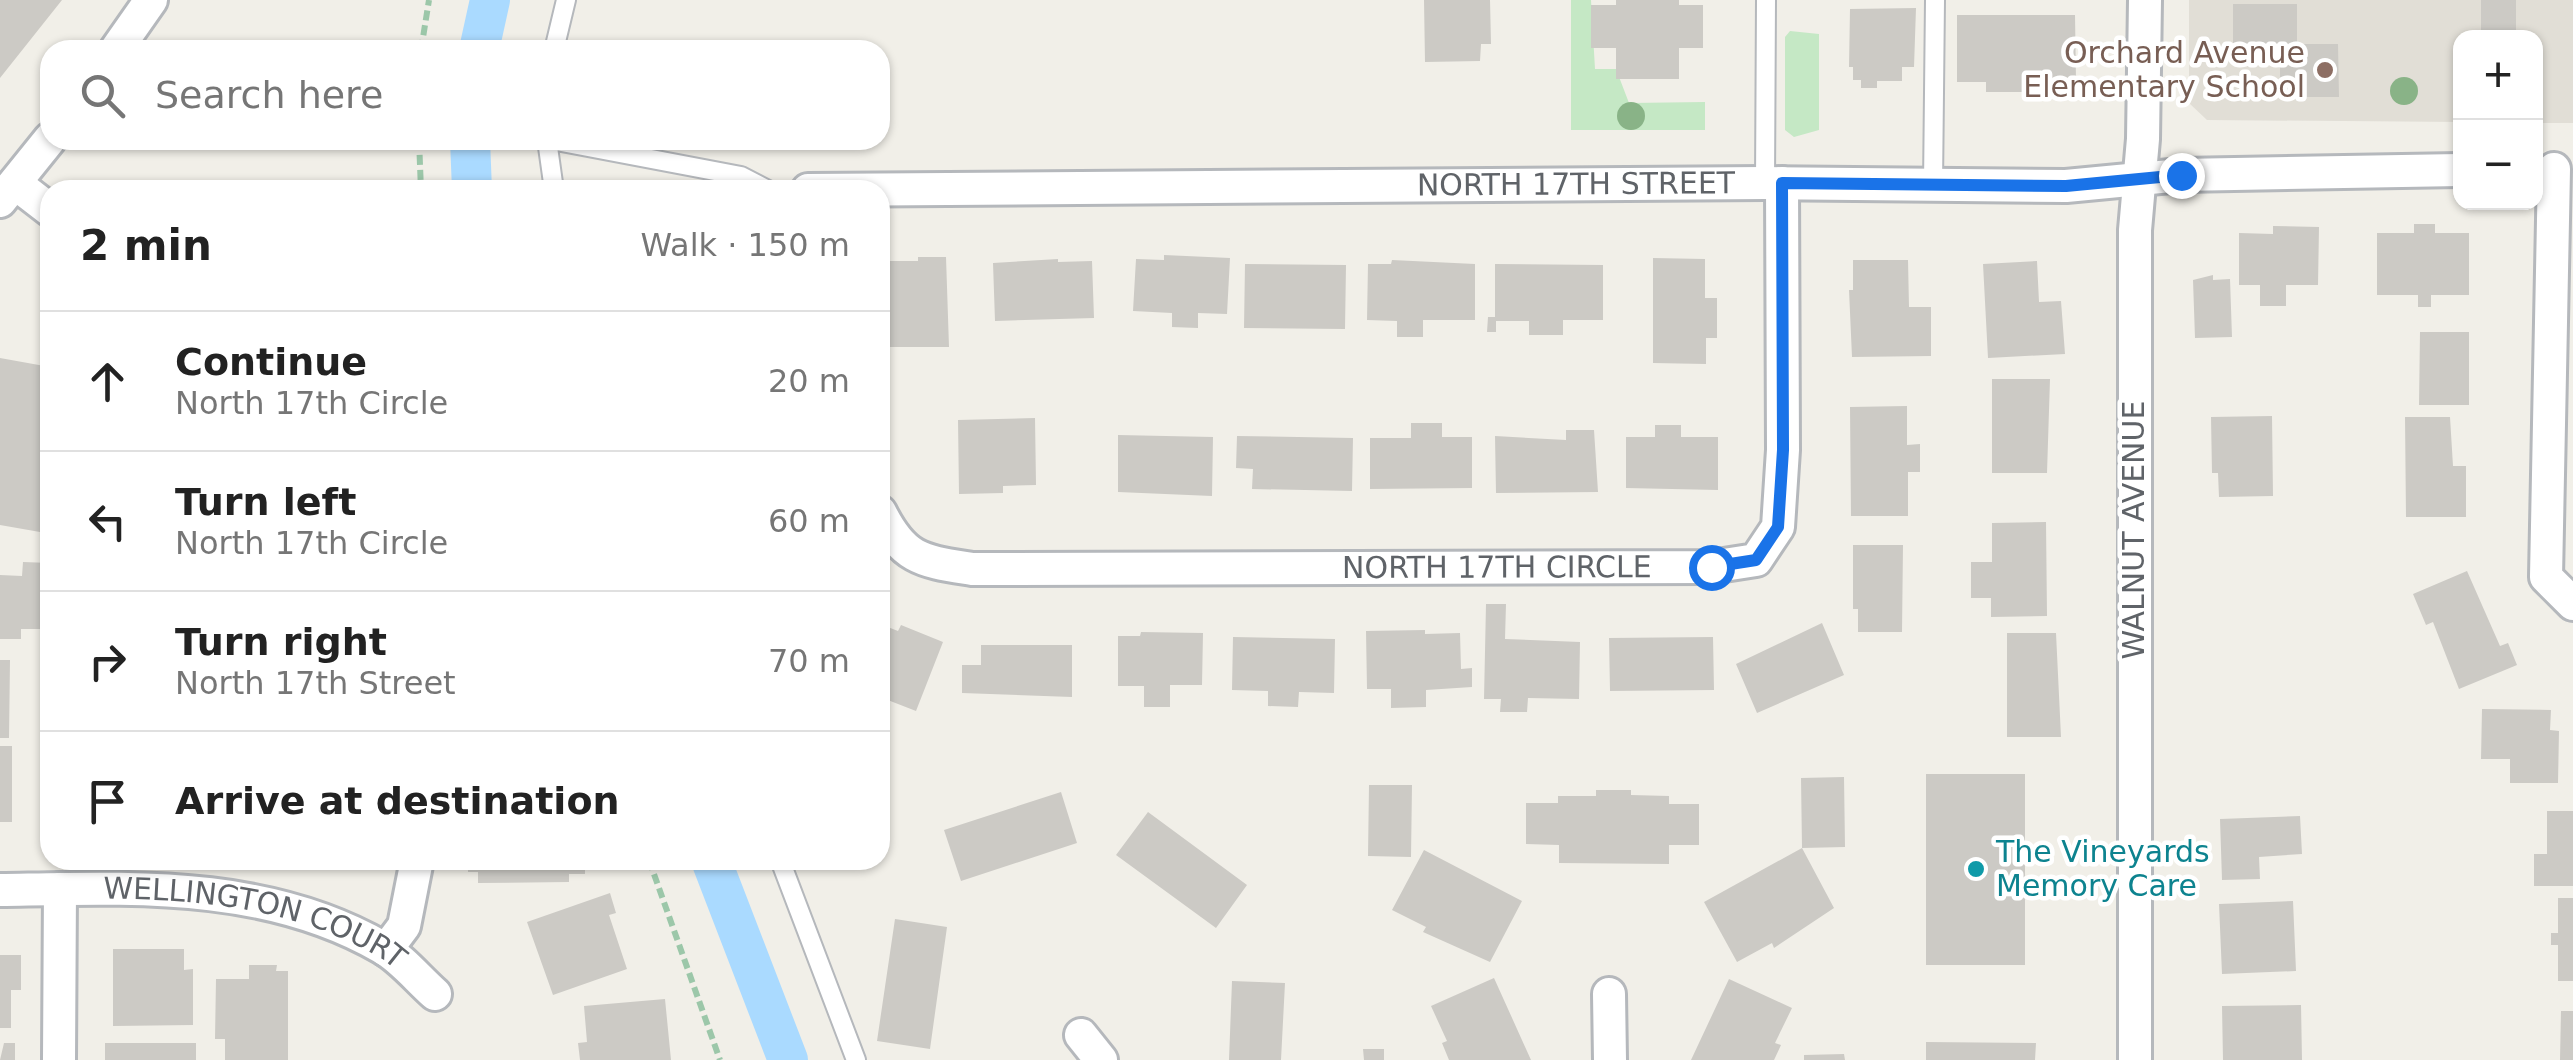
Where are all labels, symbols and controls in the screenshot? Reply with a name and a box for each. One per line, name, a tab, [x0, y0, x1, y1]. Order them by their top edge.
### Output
map controls	[2453, 30, 2543, 210]
button: +	[2453, 30, 2543, 120]
place label: Orchard Avenue Elementary School	[2023, 35, 2305, 104]
search box	[40, 40, 890, 150]
marker: Orchard Avenue Elementary School	[2314, 59, 2336, 81]
icon: search	[75, 68, 130, 123]
text: Search here	[155, 73, 383, 117]
button: −	[2453, 120, 2543, 210]
route end	[2159, 153, 2205, 199]
street label: NORTH 17TH STREET	[1417, 165, 1736, 203]
text: 2 min	[80, 221, 212, 270]
text: Walk · 150 m	[640, 226, 850, 264]
text: Continue	[175, 340, 367, 384]
icon: ahead	[80, 354, 135, 409]
text: 20 m	[768, 362, 850, 400]
text: North 17th Circle	[175, 384, 448, 422]
street label: WALNUT AVENUE	[2116, 401, 2151, 659]
text: Turn left	[175, 480, 356, 524]
icon: left	[80, 494, 135, 549]
text: 60 m	[768, 502, 850, 540]
text: North 17th Circle	[175, 524, 448, 562]
route start	[1689, 545, 1735, 591]
street label: NORTH 17TH CIRCLE	[1342, 549, 1652, 585]
text: Turn right	[175, 620, 387, 664]
icon: right	[80, 634, 135, 689]
text: 70 m	[768, 642, 850, 680]
text: North 17th Street	[175, 664, 456, 702]
icon: arrive	[80, 774, 135, 829]
text: Arrive at destination	[175, 779, 620, 823]
place label: The Vineyards Memory Care	[1995, 834, 2210, 903]
marker: The Vineyards Memory Care	[1965, 858, 1987, 880]
street label: WELLINGTON COURT	[103, 871, 414, 976]

